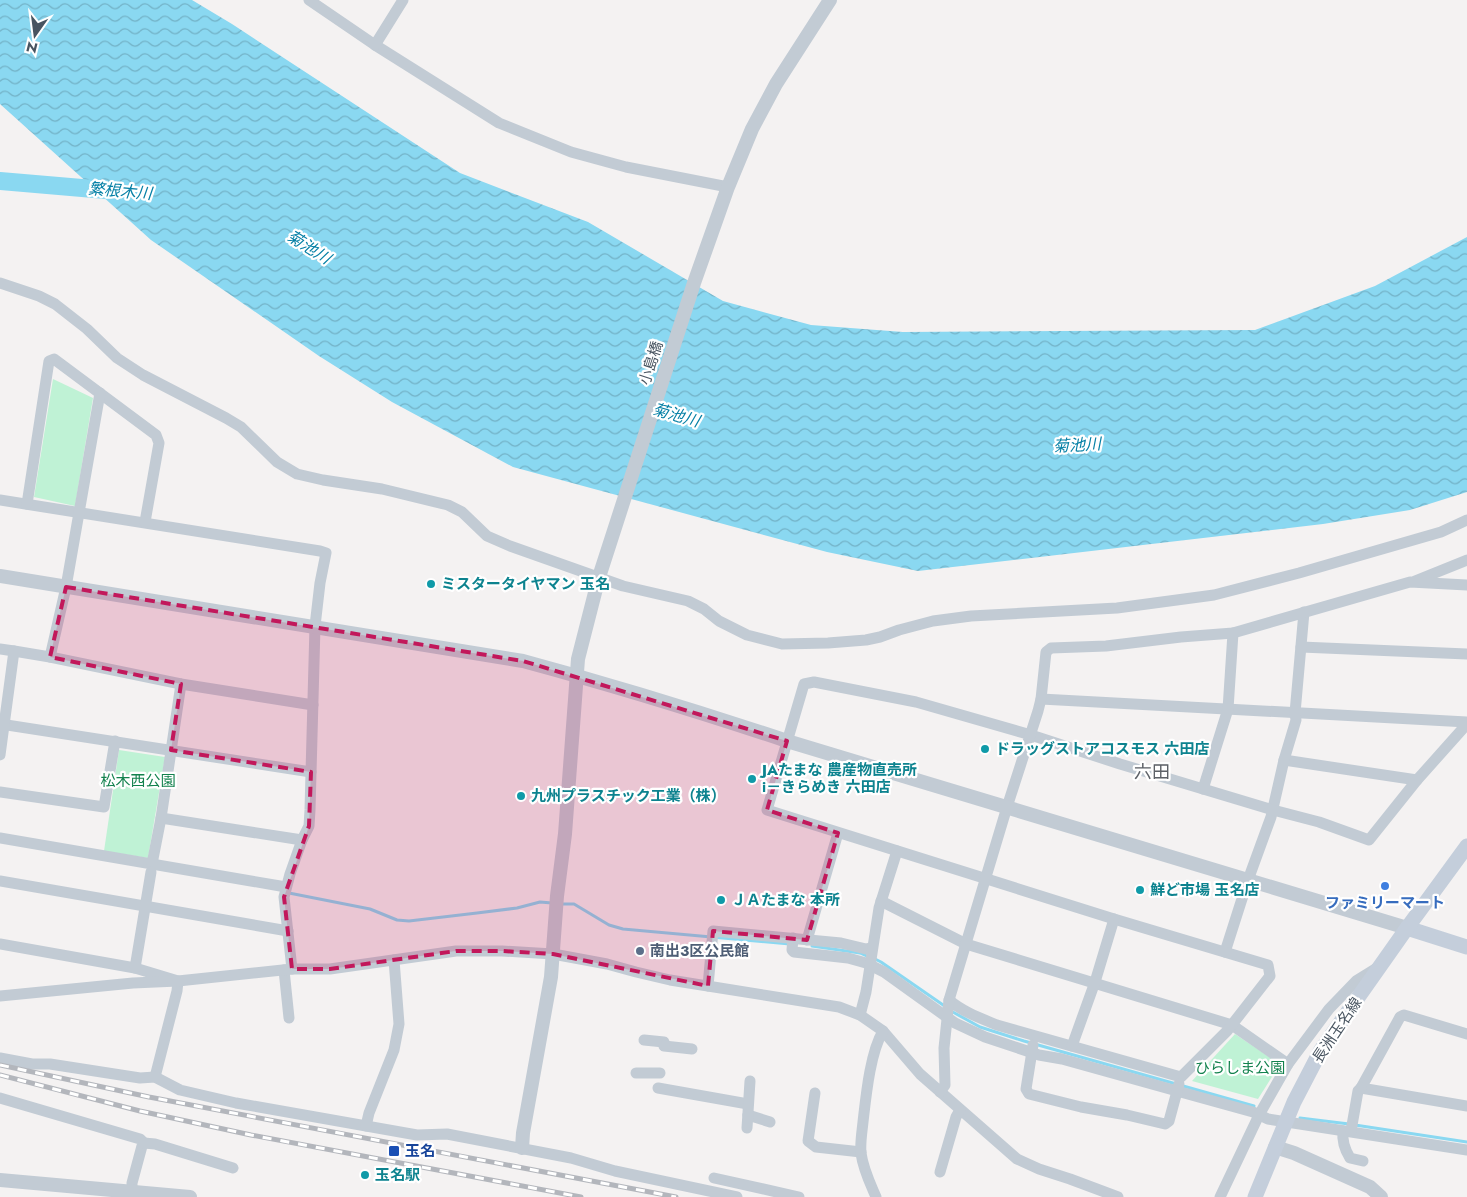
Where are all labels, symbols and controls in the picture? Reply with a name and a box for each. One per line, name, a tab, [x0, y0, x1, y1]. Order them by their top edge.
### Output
north arrow	[10, 10, 60, 60]
text: N	[24, 37, 40, 59]
water label: 繁根木川	[87, 177, 155, 205]
water label: 菊池川	[283, 225, 337, 271]
street label: 小島橋	[634, 338, 668, 388]
water label: 菊池川	[650, 397, 704, 433]
water label: 菊池川	[1052, 432, 1104, 458]
place label: ミスタータイヤマン 玉名	[441, 573, 610, 595]
marker: ミスタータイヤマン 玉名	[425, 578, 437, 590]
place label: ドラッグストアコスモス 六田店	[995, 738, 1210, 760]
marker: ドラッグストアコスモス 六田店	[979, 743, 991, 755]
place label: JAたまな 農産物直売所 i－きらめき 六田店	[759, 759, 917, 798]
district label: 六田	[1134, 759, 1170, 785]
park label: 松木西公園	[100, 770, 176, 792]
marker: JAたまな 農産物直売所 i－きらめき 六田店	[746, 773, 758, 785]
place label: 九州プラスチック工業（株）	[531, 785, 726, 807]
marker: 九州プラスチック工業（株）	[515, 790, 527, 802]
place label: 鮮ど市場 玉名店	[1150, 879, 1260, 901]
marker: ファミリーマート	[1379, 880, 1391, 892]
marker: 鮮ど市場 玉名店	[1134, 884, 1146, 896]
place label: ＪＡたまな 本所	[731, 889, 840, 911]
place label: ファミリーマート	[1325, 892, 1445, 914]
marker: ＪＡたまな 本所	[715, 894, 727, 906]
place label: 南出3区公民館	[650, 940, 749, 962]
marker: 南出3区公民館	[634, 945, 646, 957]
street label: 長洲玉名線	[1307, 993, 1367, 1067]
park label: ひらしま公園	[1195, 1057, 1285, 1079]
place label: 玉名	[405, 1140, 435, 1162]
marker: 玉名	[387, 1144, 401, 1158]
place label: 玉名駅	[375, 1164, 420, 1186]
marker: 玉名駅	[359, 1169, 371, 1181]

